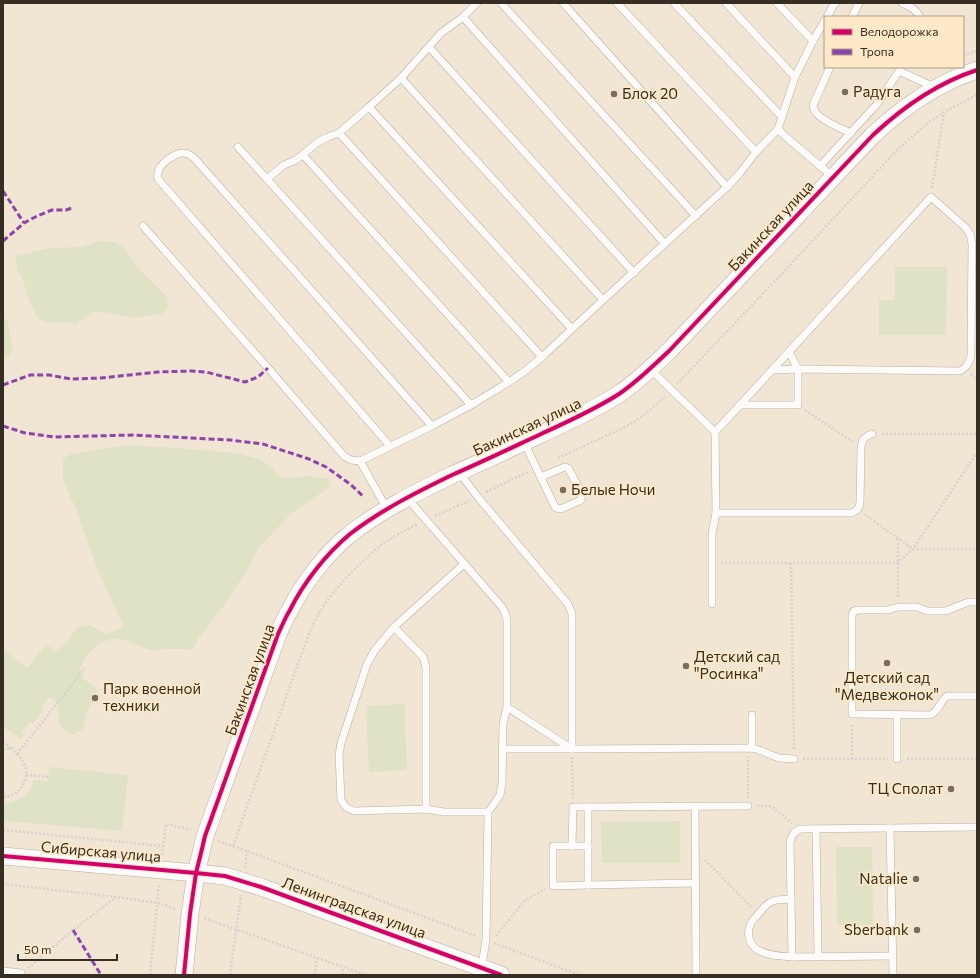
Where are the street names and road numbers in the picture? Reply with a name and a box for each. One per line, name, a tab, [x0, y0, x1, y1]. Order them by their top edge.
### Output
street label: Бакинская улица	[724, 176, 817, 274]
street label: Бакинская улица	[470, 393, 584, 459]
street label: Бакинская улица	[221, 621, 278, 738]
street label: Сибирская улица	[40, 837, 162, 865]
street label: Ленинградская улица	[280, 873, 429, 941]

